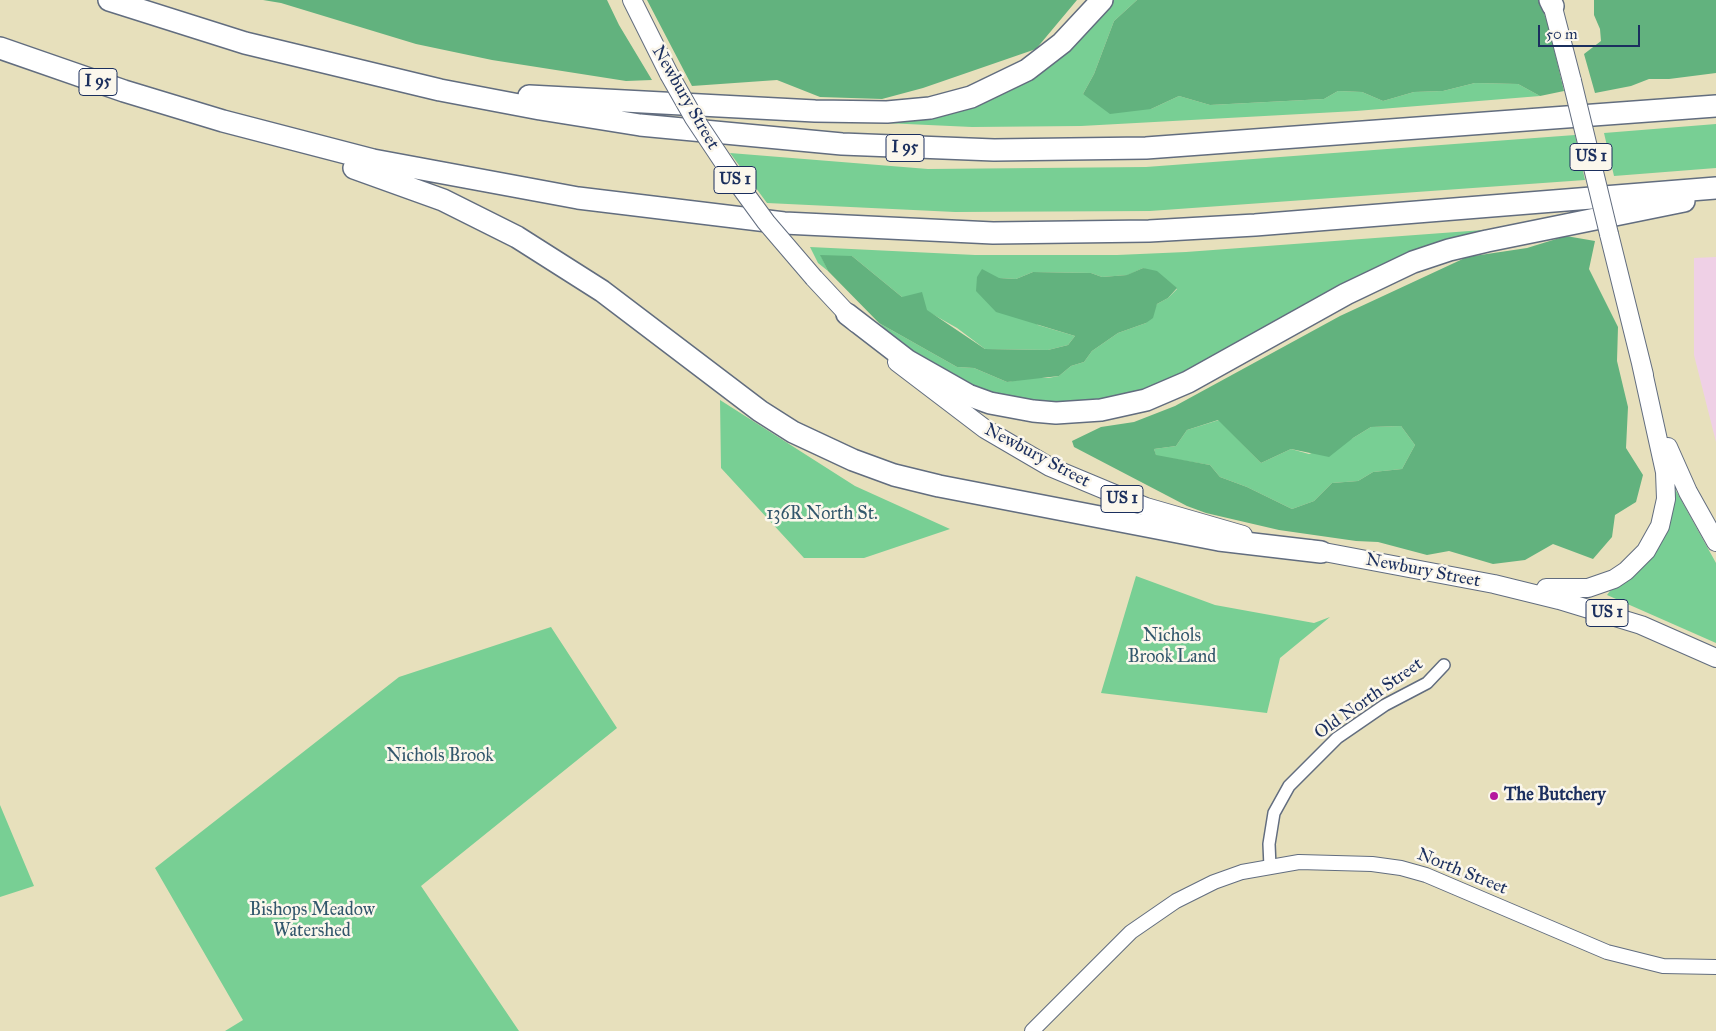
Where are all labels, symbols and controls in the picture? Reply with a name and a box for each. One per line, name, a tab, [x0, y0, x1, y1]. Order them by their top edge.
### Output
scale bar	[1541, 15, 1644, 47]
text: 50 m	[1546, 25, 1578, 43]
street label: Newbury Street	[647, 42, 723, 154]
road number: I 95	[79, 68, 117, 95]
road number: I 95	[886, 134, 924, 162]
road number: US 1	[1570, 144, 1612, 170]
road number: US 1	[714, 166, 756, 194]
street label: Newbury Street	[981, 419, 1093, 493]
road number: US 1	[1101, 486, 1143, 512]
park label: 136R North St.	[766, 504, 878, 526]
street label: Newbury Street	[1364, 549, 1482, 593]
road number: US 1	[1586, 600, 1628, 626]
park label: Nichols Brook Land	[1128, 626, 1216, 669]
street label: Old North Street	[1311, 654, 1427, 744]
park label: Nichols Brook	[386, 746, 494, 768]
place label: The Butchery	[1504, 785, 1606, 807]
marker: The Butchery	[1488, 790, 1500, 802]
street label: North Street	[1414, 844, 1510, 900]
park label: Bishops Meadow Watershed	[249, 900, 375, 942]

